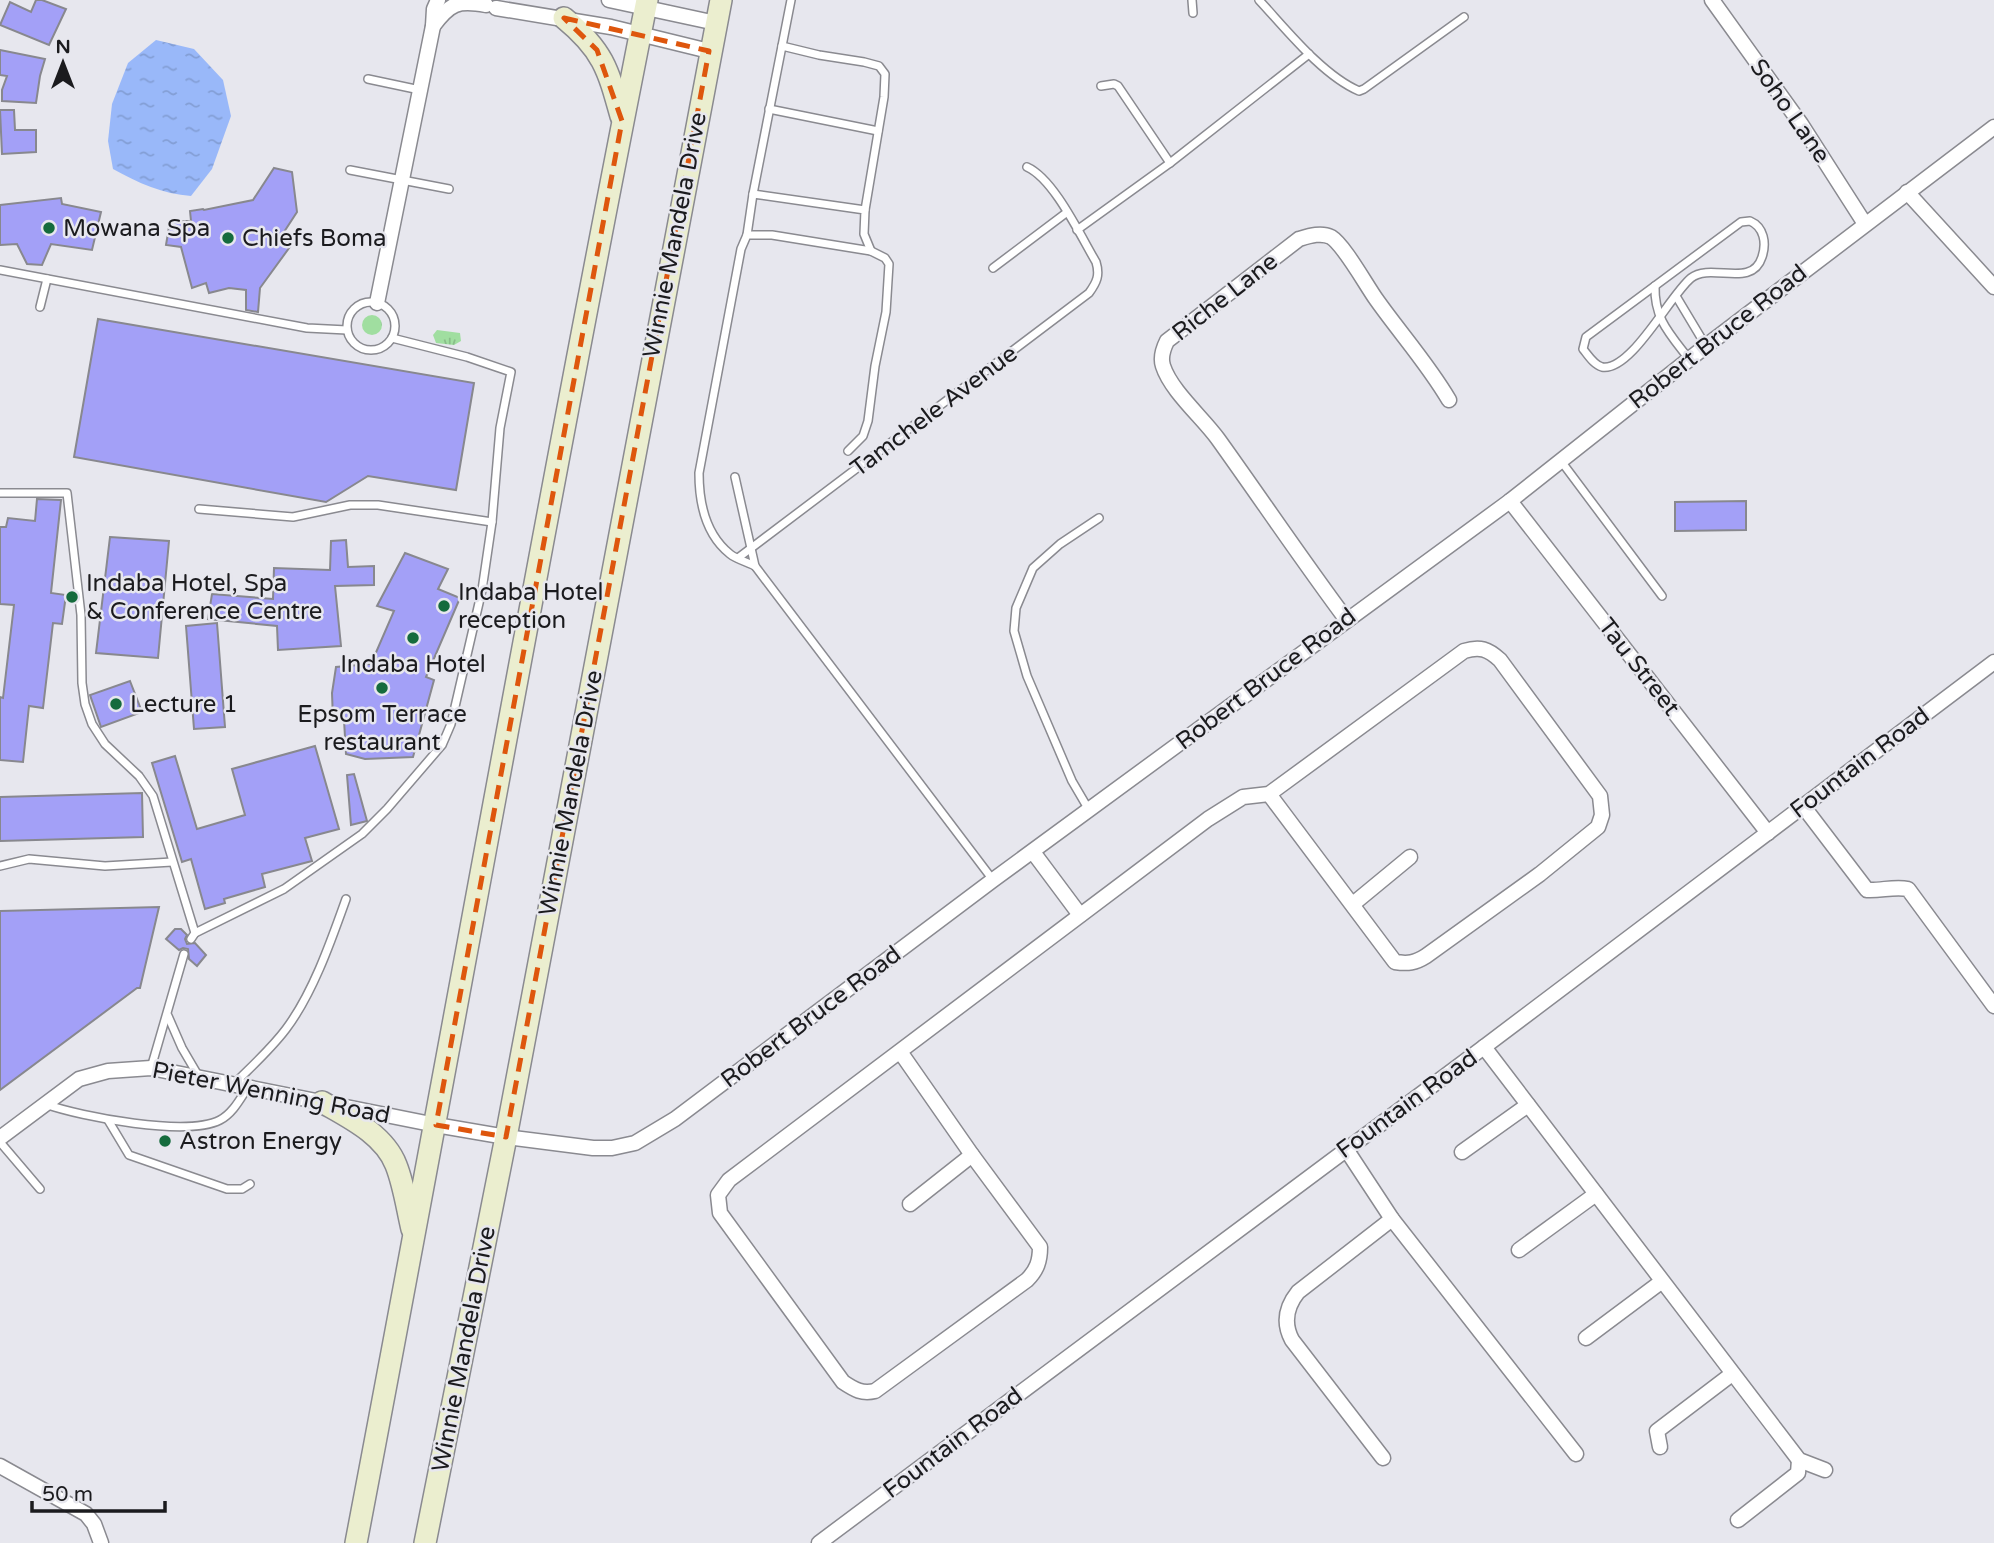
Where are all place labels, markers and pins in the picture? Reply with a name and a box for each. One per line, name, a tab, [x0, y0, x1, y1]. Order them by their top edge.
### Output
place label: Mowana Spa	[63, 214, 210, 243]
marker: Mowana Spa	[41, 220, 57, 236]
place label: Chiefs Boma	[242, 224, 386, 253]
marker: Chiefs Boma	[220, 230, 236, 246]
place label: Indaba Hotel, Spa & Conference Centre	[86, 569, 322, 626]
place label: Indaba Hotel reception	[458, 578, 604, 635]
marker: Indaba Hotel, Spa & Conference Centre	[64, 589, 80, 605]
marker: Indaba Hotel reception	[436, 598, 452, 614]
marker: Indaba Hotel	[405, 630, 421, 646]
place label: Indaba Hotel	[340, 650, 486, 679]
marker: Epsom Terrace restaurant	[374, 680, 390, 696]
place label: Lecture 1	[130, 690, 238, 719]
marker: Lecture 1	[108, 696, 124, 712]
place label: Epsom Terrace restaurant	[297, 700, 467, 757]
place label: Astron Energy	[179, 1127, 342, 1156]
marker: Astron Energy	[157, 1133, 173, 1149]

